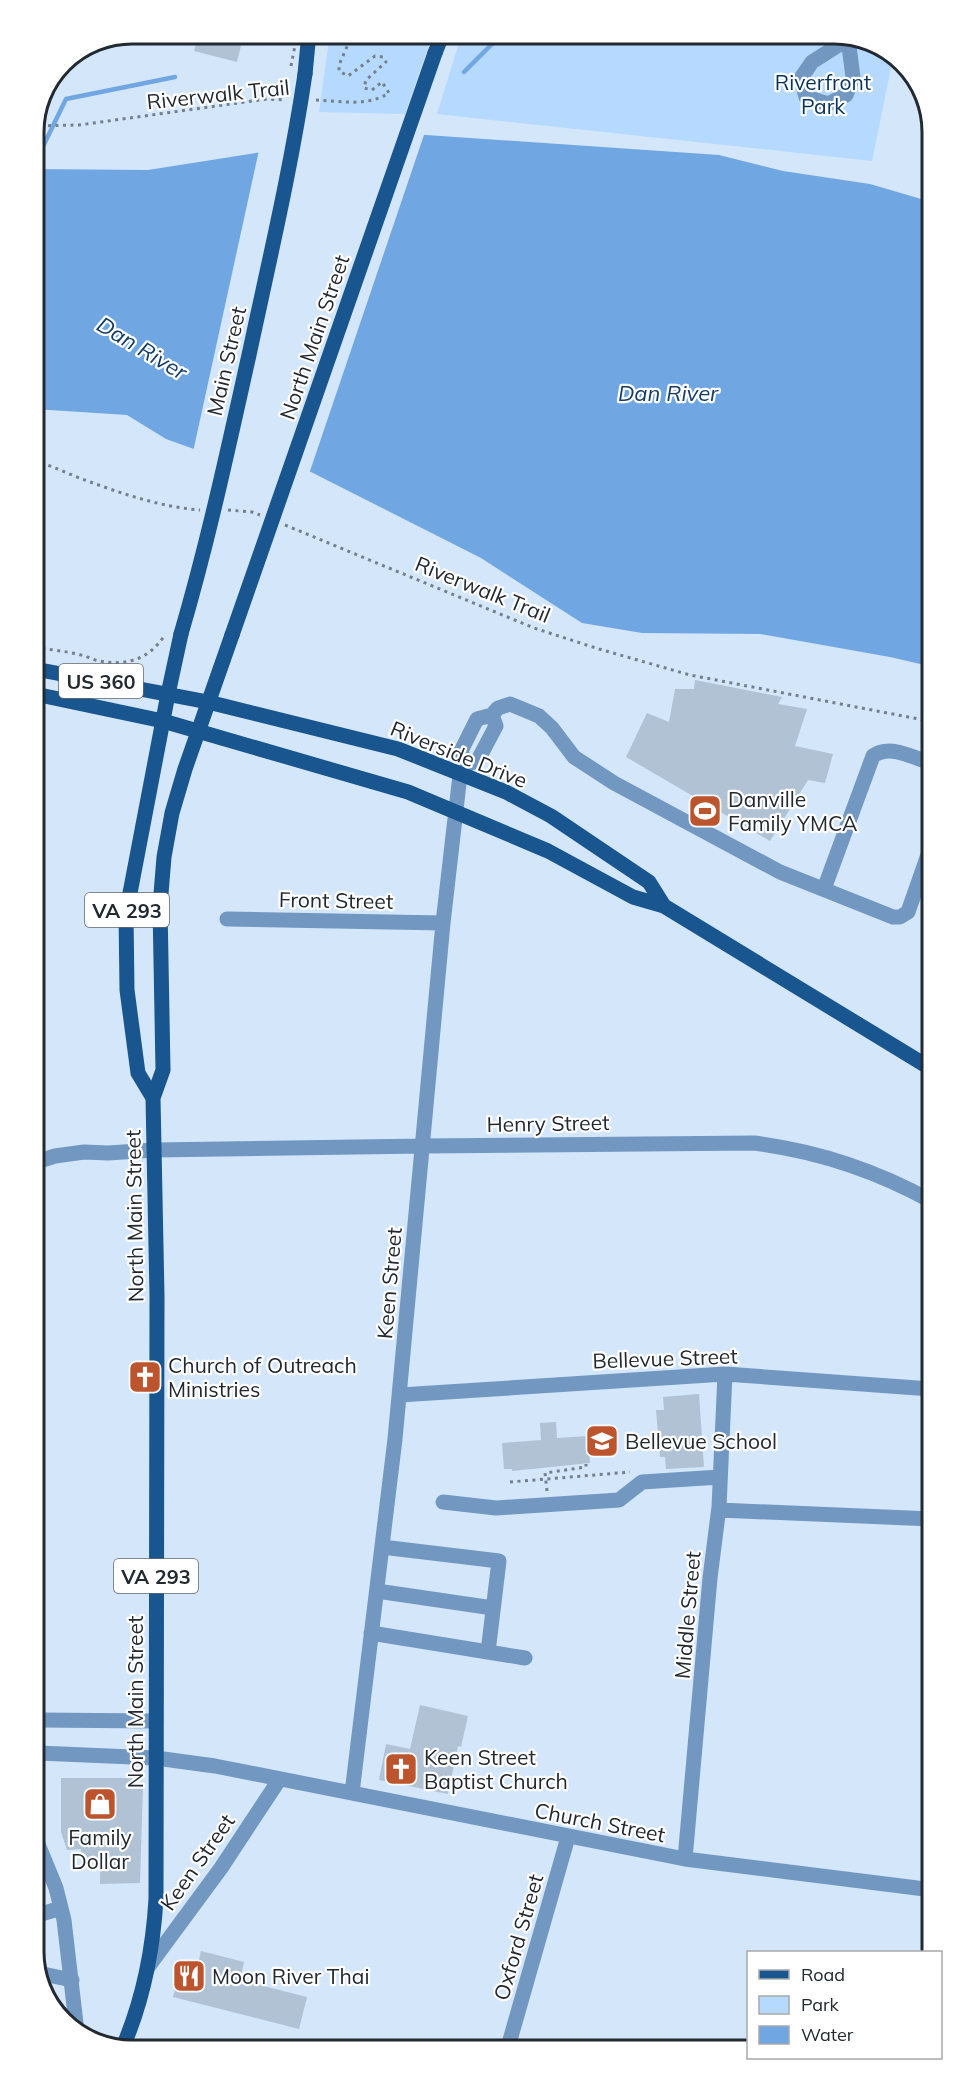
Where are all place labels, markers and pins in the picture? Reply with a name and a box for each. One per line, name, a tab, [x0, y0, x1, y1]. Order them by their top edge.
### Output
place label: Danville Family YMCA	[728, 786, 858, 836]
sports icon: Danville Family YMCA	[687, 793, 723, 829]
place label: Church of Outreach Ministries	[168, 1352, 357, 1402]
church icon: Church of Outreach Ministries	[127, 1359, 163, 1395]
school or university icon: Bellevue School	[584, 1423, 620, 1459]
place label: Bellevue School	[625, 1428, 777, 1454]
place label: Keen Street Baptist Church	[424, 1744, 568, 1794]
church icon: Keen Street Baptist Church	[383, 1751, 419, 1787]
shop icon: Family Dollar	[82, 1786, 118, 1822]
place label: Family Dollar	[68, 1824, 132, 1874]
restaurant icon: Moon River Thai	[171, 1958, 207, 1994]
place label: Moon River Thai	[212, 1963, 369, 1989]

